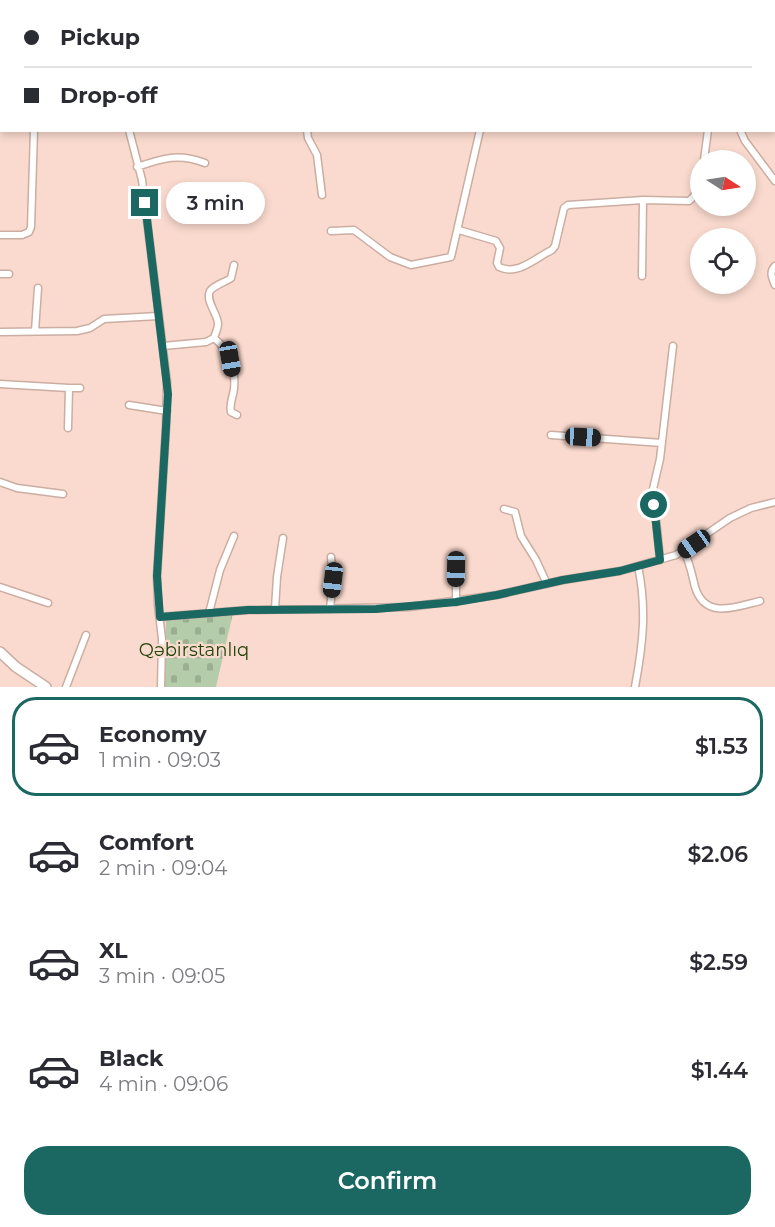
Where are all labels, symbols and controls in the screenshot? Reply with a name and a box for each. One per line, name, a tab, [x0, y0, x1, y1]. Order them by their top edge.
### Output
text: Pickup	[60, 24, 140, 51]
text: Drop-off	[60, 82, 158, 109]
north arrow	[690, 150, 756, 216]
map controls	[690, 150, 756, 294]
callout: 3 min	[166, 182, 265, 224]
route end	[131, 189, 158, 216]
text: 3 min	[187, 191, 244, 215]
button: locate	[690, 228, 756, 294]
car	[218, 340, 242, 378]
car	[565, 427, 601, 447]
route start	[640, 491, 667, 518]
car	[674, 526, 714, 562]
car	[447, 551, 465, 587]
car	[322, 561, 344, 599]
park label: Qəbirstanlıq	[139, 639, 249, 661]
icon: car	[27, 720, 81, 774]
text: Economy	[99, 721, 207, 748]
text: $1.53	[695, 733, 748, 760]
text: 1 min · 09:03	[99, 748, 221, 772]
icon: car	[27, 828, 81, 882]
text: Comfort	[99, 829, 194, 856]
text: $2.06	[687, 841, 748, 868]
text: 2 min · 09:04	[99, 856, 227, 880]
icon: car	[27, 936, 81, 990]
text: XL	[99, 937, 128, 964]
text: $2.59	[689, 949, 748, 976]
text: 3 min · 09:05	[99, 964, 225, 988]
icon: car	[27, 1044, 81, 1098]
text: Black	[99, 1045, 163, 1072]
text: $1.44	[691, 1057, 748, 1084]
text: 4 min · 09:06	[99, 1072, 228, 1096]
button: Confirm	[24, 1146, 751, 1215]

